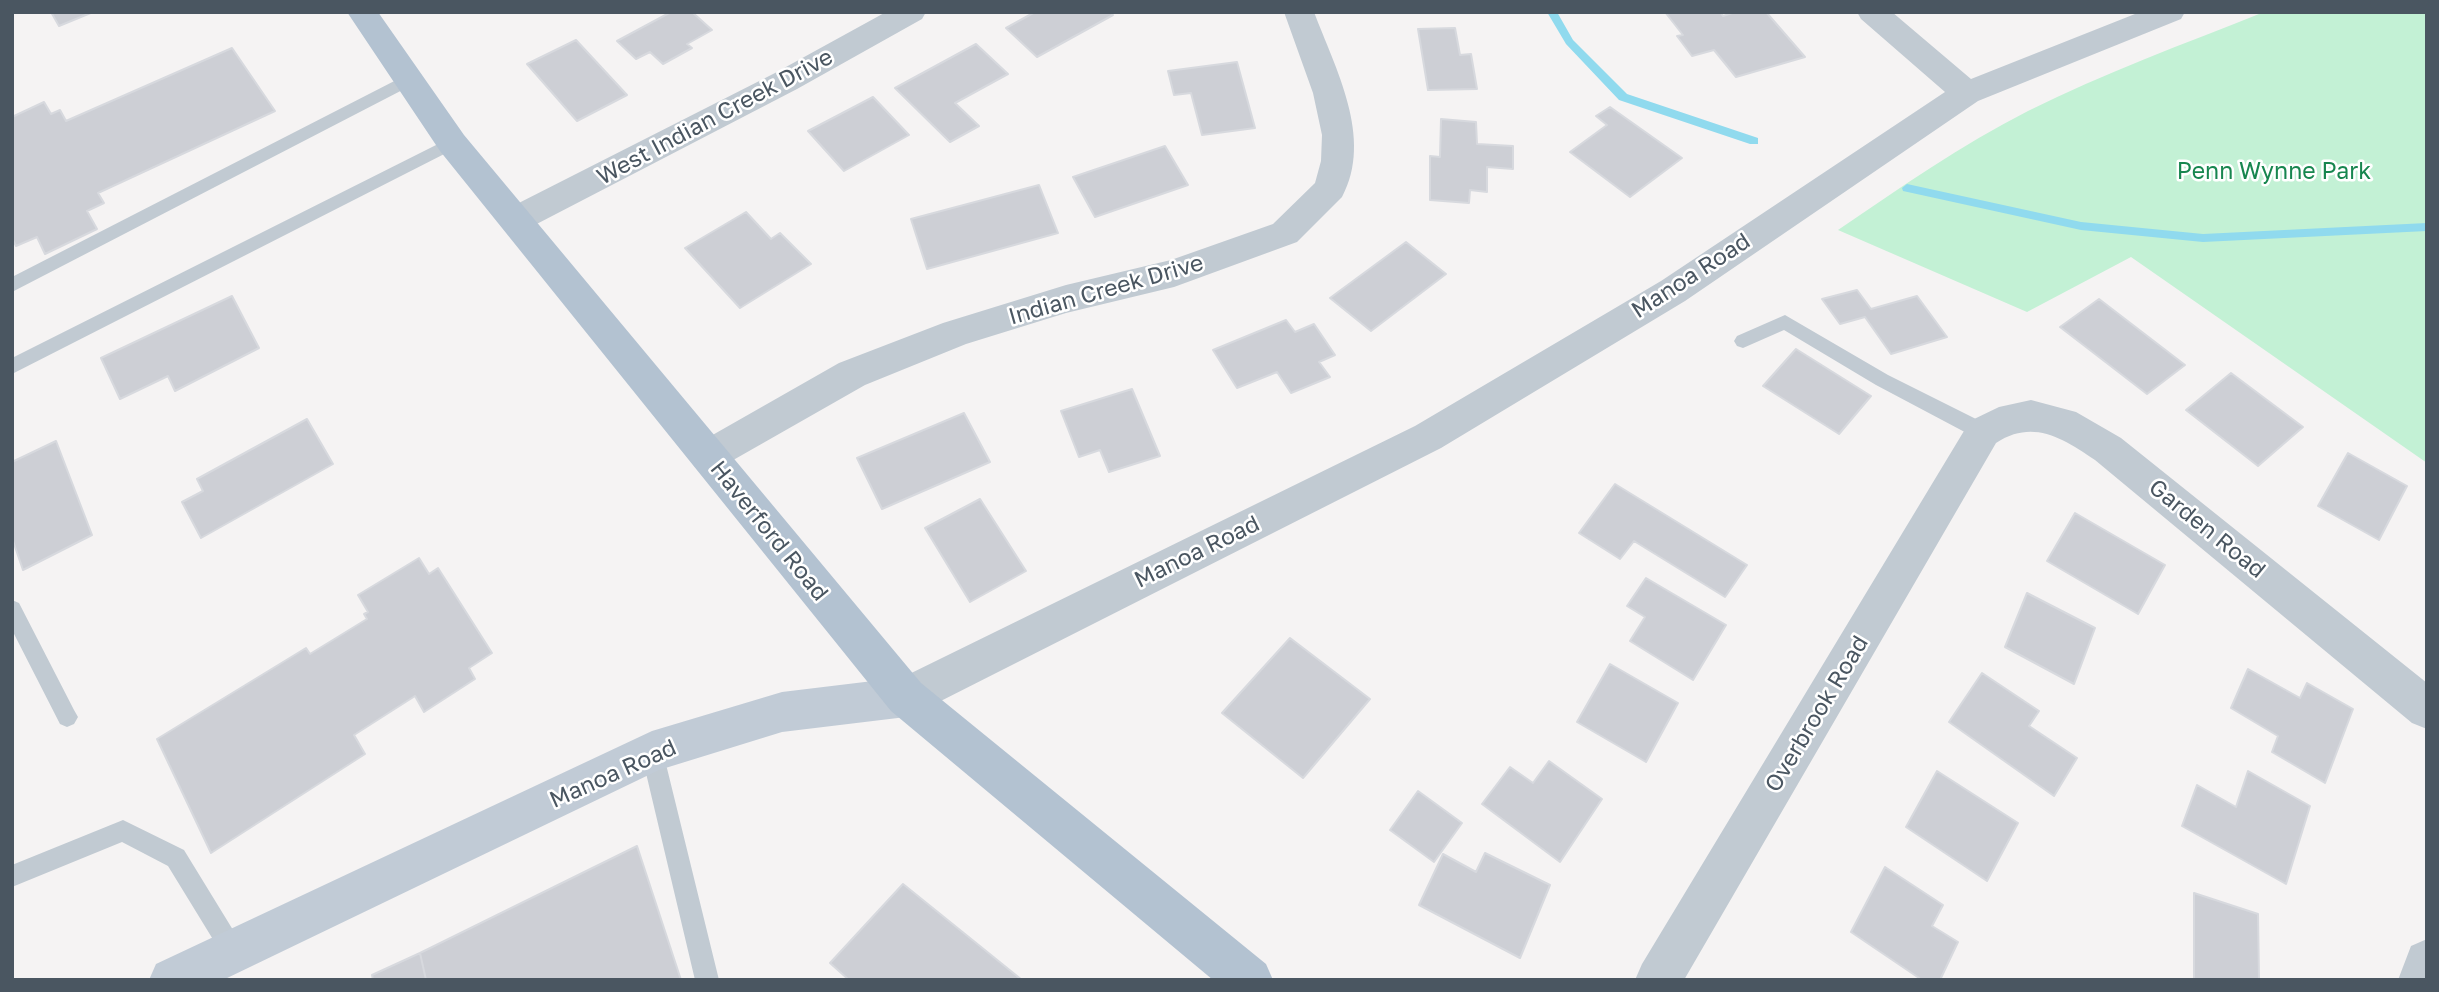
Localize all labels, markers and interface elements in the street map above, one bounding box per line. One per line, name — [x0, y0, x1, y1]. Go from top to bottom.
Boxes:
street label: West Indian Creek Drive — [592, 43, 838, 191]
park label: Penn Wynne Park — [2177, 158, 2371, 186]
street label: Manoa Road — [1627, 227, 1755, 325]
street label: Indian Creek Drive — [1005, 249, 1207, 331]
street label: Haverford Road — [704, 455, 834, 607]
street label: Garden Road — [2143, 474, 2271, 584]
street label: Manoa Road — [1130, 510, 1264, 594]
street label: Overbrook Road — [1760, 631, 1874, 797]
street label: Manoa Road — [545, 734, 681, 814]

